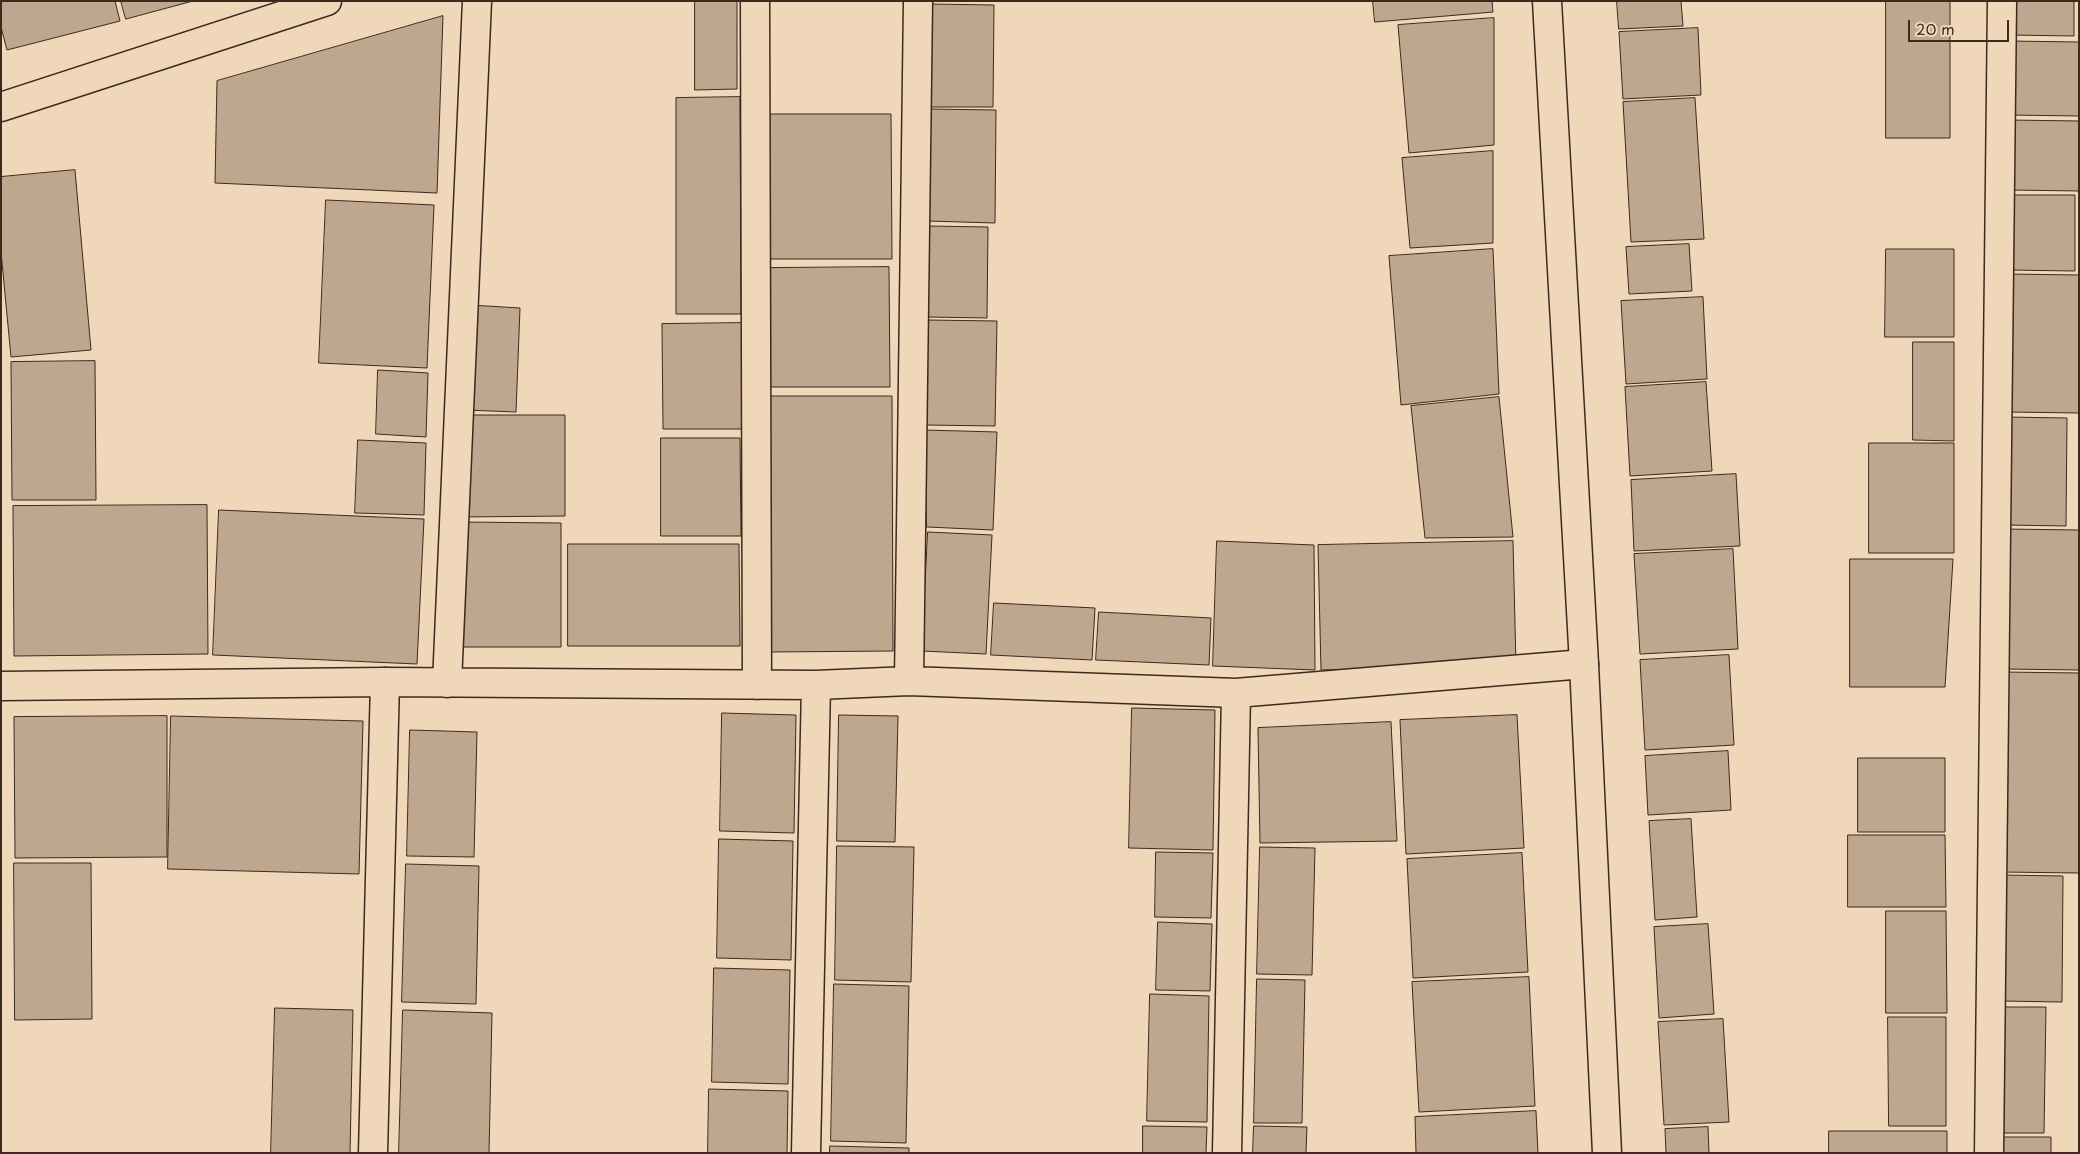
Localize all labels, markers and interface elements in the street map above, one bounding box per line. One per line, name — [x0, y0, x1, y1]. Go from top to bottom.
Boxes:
scale bar — [1910, 10, 2011, 42]
text: 20 m — [1916, 17, 1955, 40]

